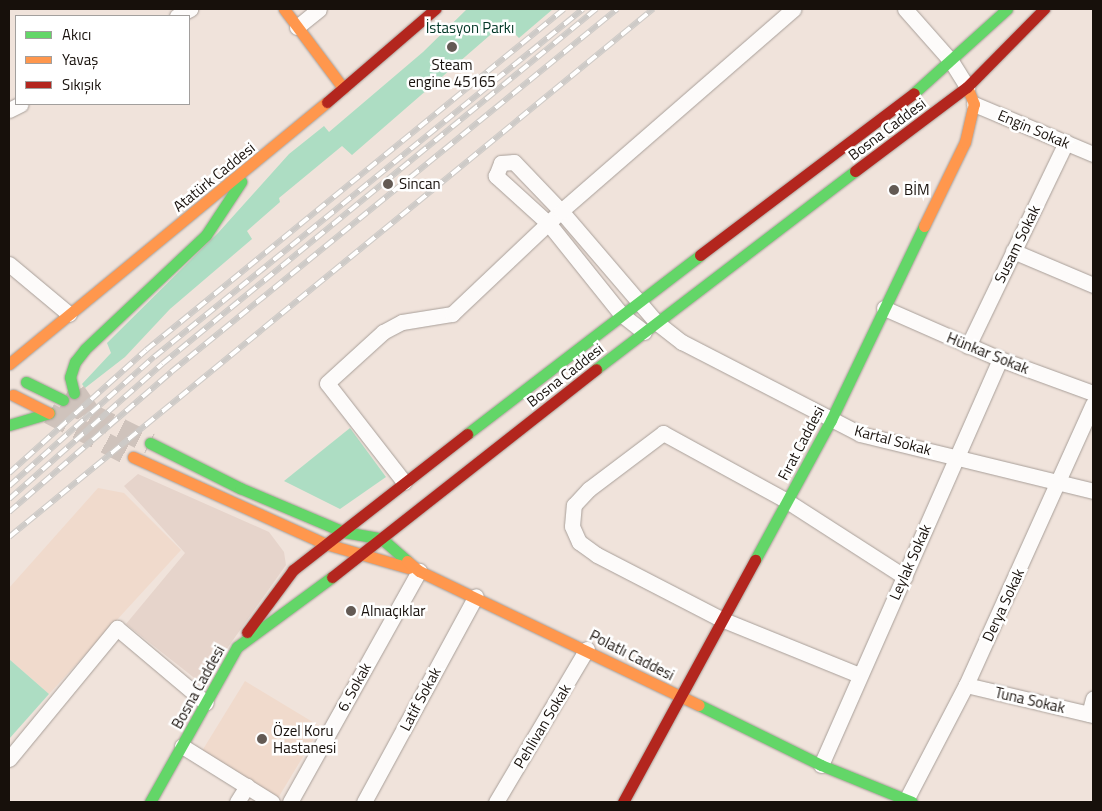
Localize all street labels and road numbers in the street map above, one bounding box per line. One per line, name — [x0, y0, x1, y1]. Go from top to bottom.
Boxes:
street label: Bosna Caddesi — [845, 94, 929, 164]
street label: Engin Sokak — [995, 106, 1073, 152]
street label: Atatürk Caddesi — [170, 139, 258, 215]
street label: Susam Sokak — [990, 202, 1044, 286]
street label: Hünkar Sokak — [944, 328, 1032, 378]
street label: Bosna Caddesi — [523, 339, 607, 411]
street label: Fırat Caddesi — [774, 403, 828, 483]
street label: Kartal Sokak — [853, 421, 933, 459]
street label: Leylak Sokak — [885, 521, 935, 603]
street label: Derya Sokak — [978, 566, 1028, 644]
street label: Polatlı Caddesi — [587, 626, 677, 684]
street label: Bosna Caddesi — [168, 642, 228, 732]
street label: 6. Sokak — [333, 660, 375, 714]
street label: Latif Sokak — [396, 664, 444, 734]
street label: Pehlivan Sokak — [510, 681, 574, 771]
street label: Tuna Sokak — [993, 683, 1067, 717]

